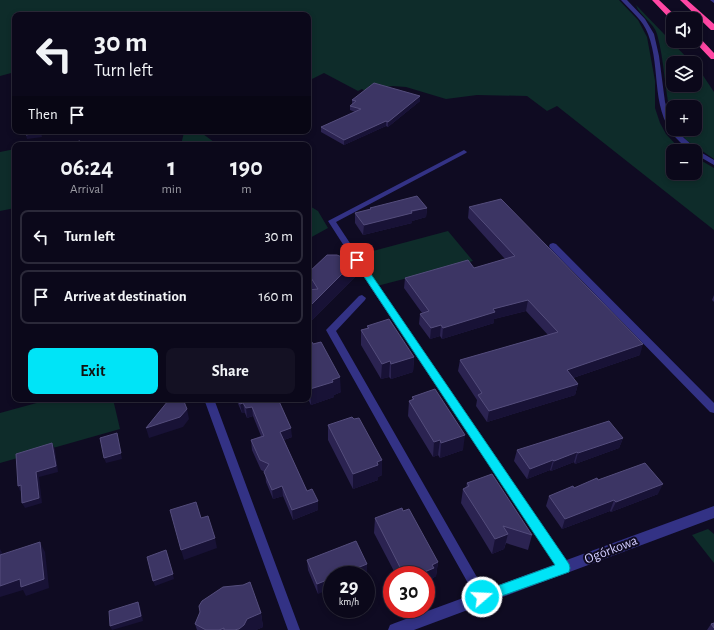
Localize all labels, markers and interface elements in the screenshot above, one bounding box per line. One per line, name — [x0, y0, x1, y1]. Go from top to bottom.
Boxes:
map controls — [666, 12, 702, 180]
button: sound — [666, 12, 702, 48]
icon: left — [28, 28, 80, 80]
text: 30 m — [94, 29, 147, 57]
button: layers — [666, 56, 702, 92]
text: Turn left — [94, 62, 153, 80]
button: + — [666, 100, 702, 136]
icon: arrive — [66, 104, 88, 126]
text: Then — [28, 107, 58, 122]
button: − — [666, 144, 702, 180]
text: 06:24 — [60, 156, 113, 180]
text: 1 — [167, 156, 176, 180]
text: 190 — [230, 156, 263, 180]
text: Arrival — [70, 183, 103, 196]
text: min — [161, 183, 182, 196]
text: m — [241, 183, 252, 196]
icon: left — [30, 226, 52, 248]
text: Turn left — [64, 229, 115, 244]
text: 30 m — [264, 229, 293, 244]
pin — [340, 243, 374, 277]
icon: arrive — [346, 249, 368, 271]
icon: arrive — [30, 286, 52, 308]
text: Arrive at destination — [64, 289, 187, 304]
text: 160 m — [258, 289, 293, 304]
button: Exit — [28, 348, 158, 394]
button: Share — [166, 348, 295, 394]
street label: Ogórkowa — [583, 533, 640, 566]
speed limit sign: 30 — [383, 566, 435, 618]
position arrow — [461, 576, 503, 618]
text: 29 — [339, 577, 359, 597]
text: km/h — [339, 597, 359, 607]

